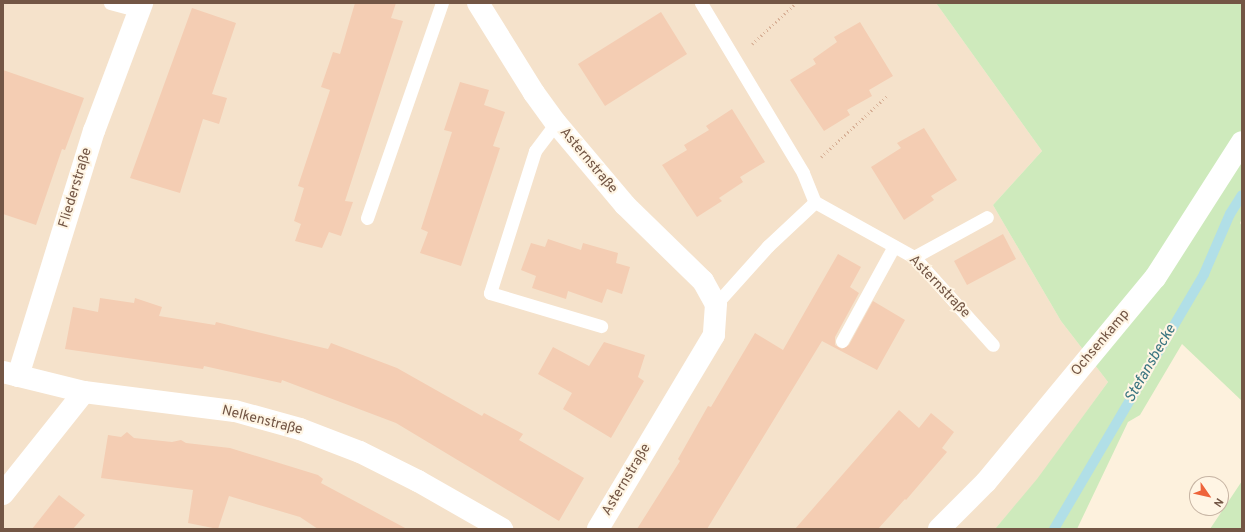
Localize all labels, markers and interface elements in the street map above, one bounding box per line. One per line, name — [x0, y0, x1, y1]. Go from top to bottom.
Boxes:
street label: Asternstraße — [556, 125, 620, 197]
street label: Fliederstraße — [56, 146, 96, 230]
street label: Asternstraße — [905, 252, 973, 322]
street label: Ochsenkamp — [1068, 306, 1134, 380]
water label: Stefansbecke — [1122, 322, 1180, 406]
street label: Nelkenstraße — [220, 403, 304, 439]
street label: Asternstraße — [599, 441, 655, 519]
north arrow — [1189, 476, 1229, 516]
text: N — [1210, 495, 1226, 509]

